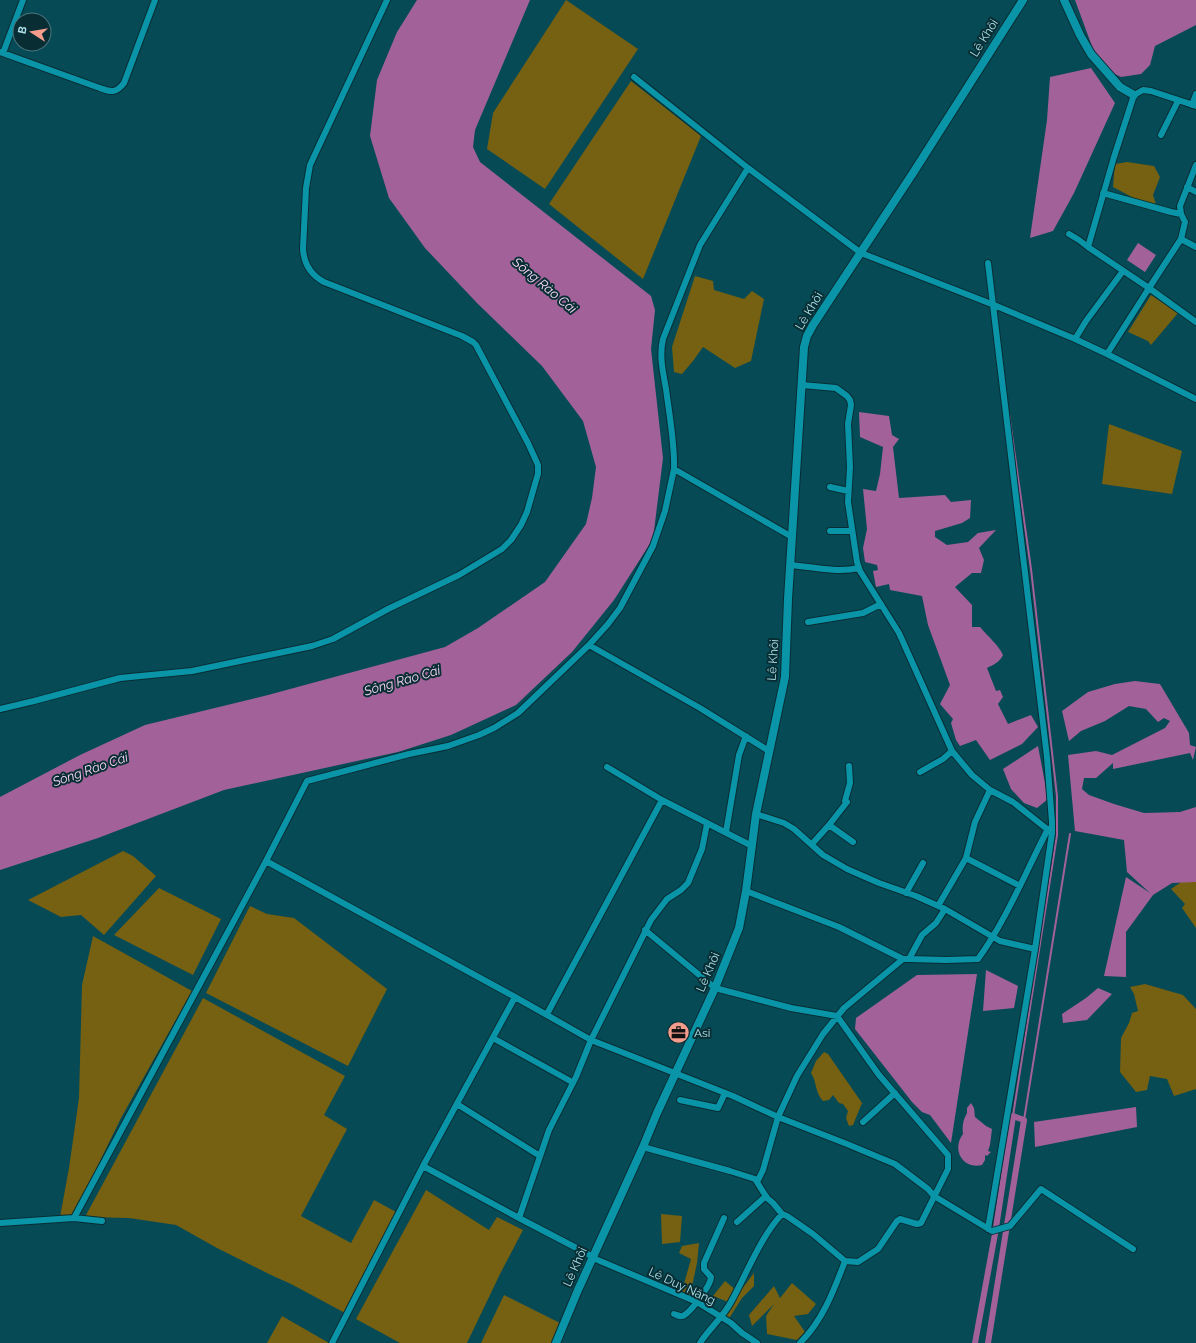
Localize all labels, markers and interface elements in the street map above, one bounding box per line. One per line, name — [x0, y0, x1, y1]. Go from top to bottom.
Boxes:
north arrow — [12, 12, 52, 52]
street label: Lê Khôi — [967, 17, 1001, 59]
text: B — [16, 25, 30, 35]
water label: Sông Rào Cái — [509, 254, 581, 317]
street label: Lê Khôi — [792, 290, 826, 332]
street label: Lê Khôi — [765, 639, 781, 681]
water label: Sông Rào Cái — [361, 662, 443, 699]
water label: Sông Rào Cái — [50, 749, 131, 790]
street label: Lê Khôi — [693, 950, 723, 994]
office icon: Asi — [665, 1020, 691, 1046]
place label: Asi — [694, 1026, 710, 1040]
street label: Lê Khôi — [560, 1245, 590, 1289]
street label: Lê Duy Năng — [646, 1264, 718, 1308]

